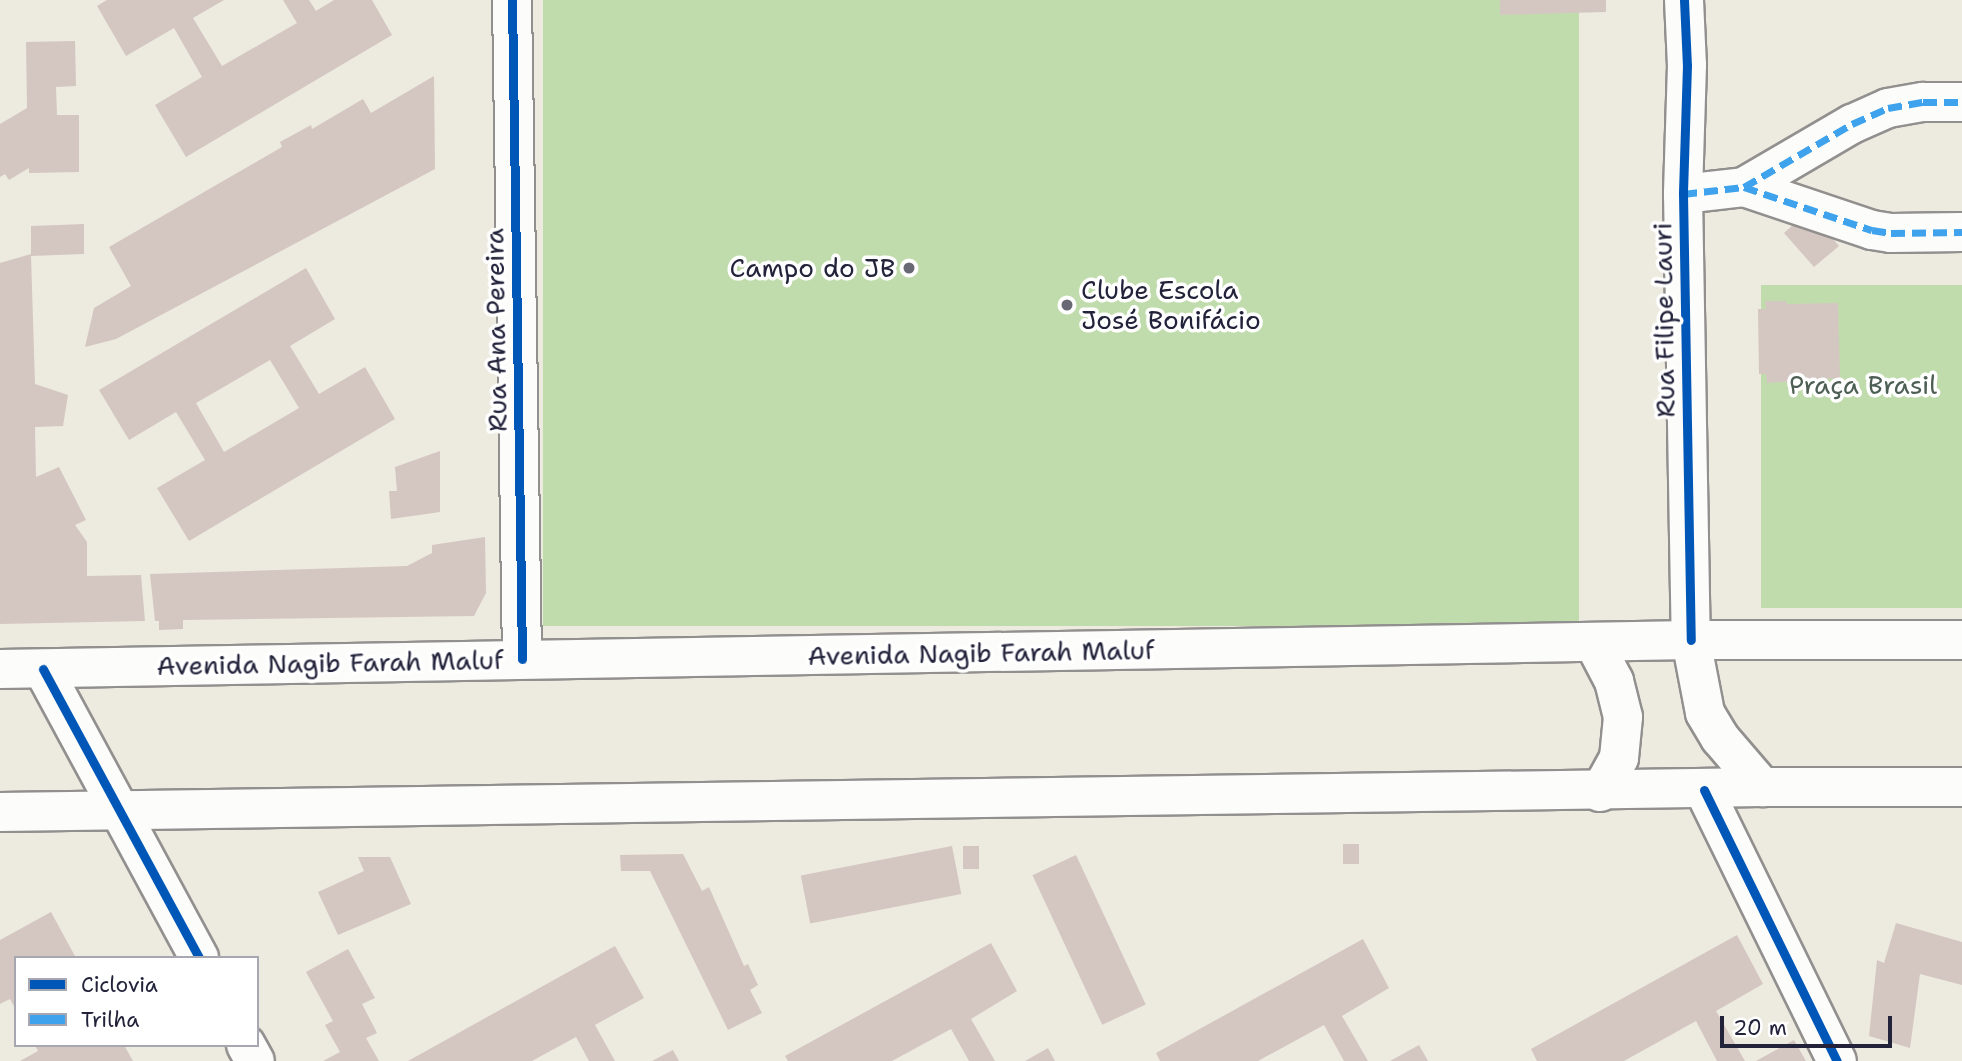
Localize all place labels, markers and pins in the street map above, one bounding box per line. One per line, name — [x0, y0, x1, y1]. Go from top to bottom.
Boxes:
place label: Campo do JB — [730, 252, 895, 284]
marker: Campo do JB — [901, 260, 917, 276]
place label: Clube Escola José Bonifácio — [1081, 274, 1261, 336]
marker: Clube Escola José Bonifácio — [1059, 297, 1075, 313]

